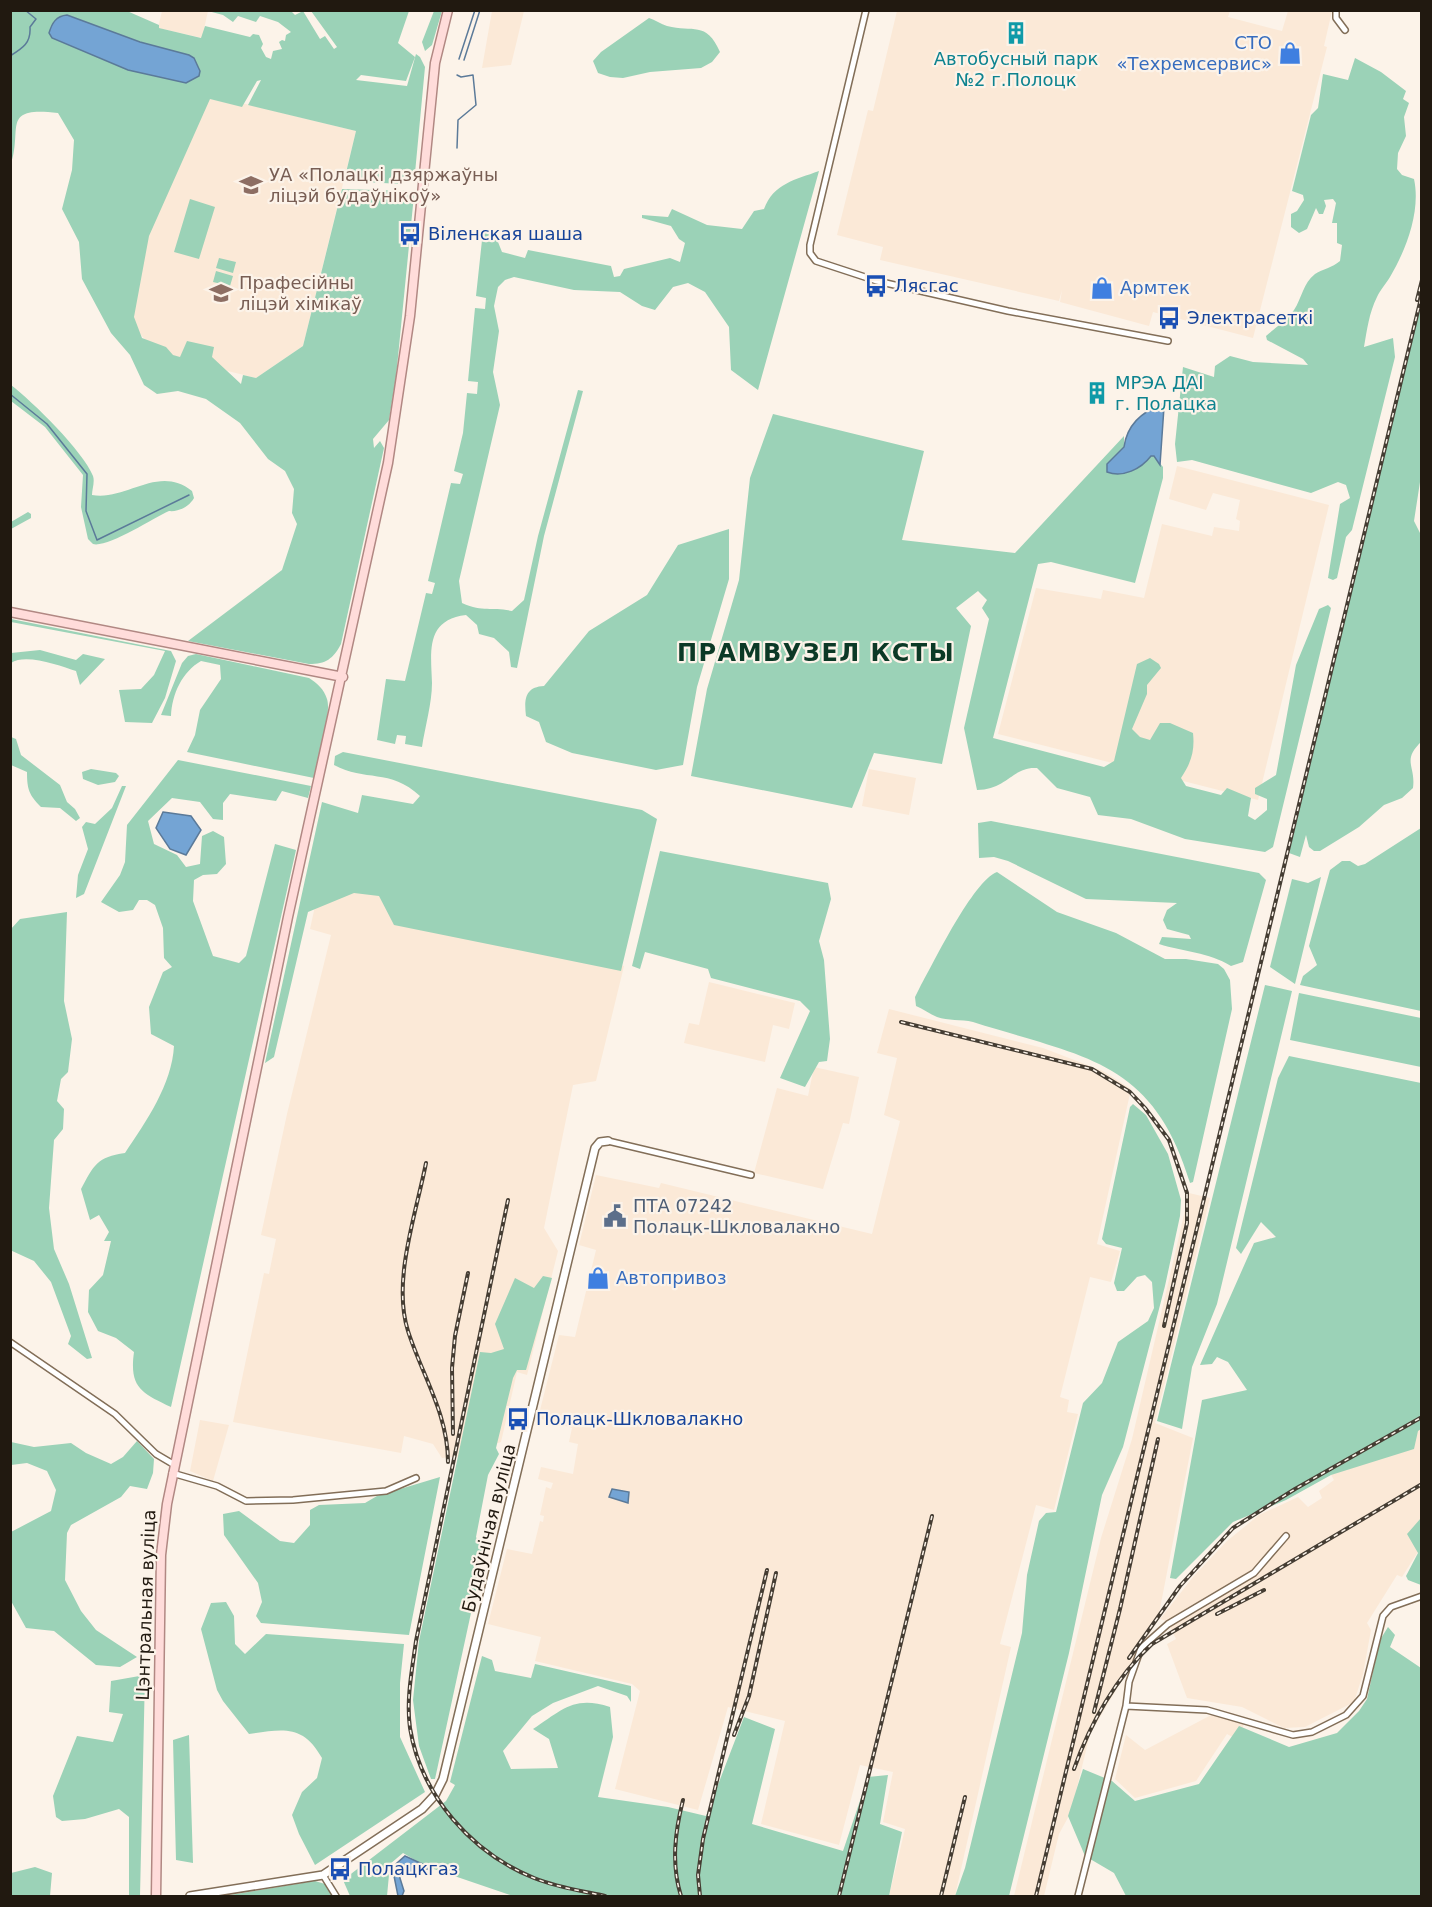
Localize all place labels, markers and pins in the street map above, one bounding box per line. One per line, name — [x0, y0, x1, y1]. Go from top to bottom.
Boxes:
building icon: Автобусный парк №2 г.Полоцк — [1003, 20, 1029, 46]
place label: СТО «Техремсервис» — [1117, 32, 1272, 74]
shop icon: СТО «Техремсервис» — [1277, 40, 1303, 66]
place label: Автобусный парк №2 г.Полоцк — [934, 48, 1098, 90]
place label: УА «Полацкі дзяржаўны ліцэй будаўнікоў» — [269, 164, 498, 206]
school or university icon: УА «Полацкі дзяржаўны ліцэй будаўнікоў» — [238, 172, 264, 198]
bus stop icon: Віленская шаша — [397, 221, 423, 247]
place label: Віленская шаша — [428, 223, 583, 244]
place label: Прафесійны ліцэй хімікаў — [239, 272, 362, 314]
bus stop icon: Лясгас — [863, 273, 889, 299]
place label: Лясгас — [894, 275, 959, 296]
shop icon: Армтек — [1089, 275, 1115, 301]
place label: Армтек — [1120, 277, 1190, 298]
school or university icon: Прафесійны ліцэй хімікаў — [208, 280, 234, 306]
bus stop icon: Электрасеткі — [1156, 305, 1182, 331]
place label: Электрасеткі — [1187, 307, 1313, 328]
place label: МРЭА ДАІ г. Полацка — [1115, 372, 1217, 414]
building icon: МРЭА ДАІ г. Полацка — [1084, 380, 1110, 406]
place label: ПТА 07242 Полацк-Шкловалакно — [633, 1195, 840, 1237]
public building icon: ПТА 07242 Полацк-Шкловалакно — [602, 1203, 628, 1229]
shop icon: Автопривоз — [585, 1265, 611, 1291]
place label: Автопривоз — [616, 1267, 727, 1288]
bus stop icon: Полацк-Шкловалакно — [505, 1406, 531, 1432]
place label: Полацк-Шкловалакно — [536, 1408, 743, 1429]
bus stop icon: Полацкгаз — [327, 1856, 353, 1882]
place label: Полацкгаз — [358, 1858, 458, 1879]

